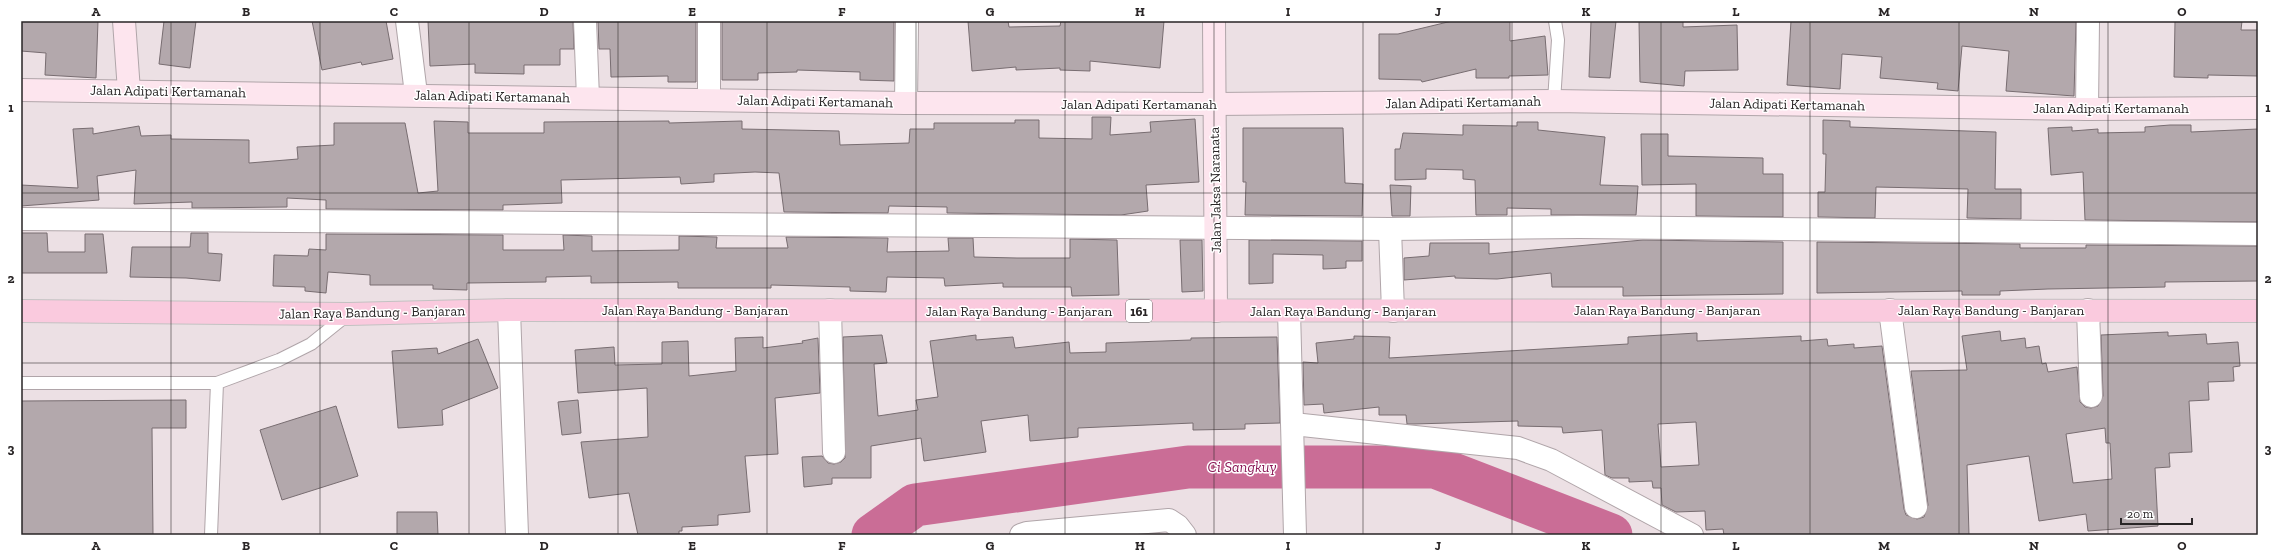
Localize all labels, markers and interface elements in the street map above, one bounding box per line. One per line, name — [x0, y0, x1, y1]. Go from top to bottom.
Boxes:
text: A — [92, 4, 101, 19]
text: B — [242, 4, 250, 19]
text: C — [390, 4, 398, 19]
text: D — [539, 4, 549, 19]
text: E — [688, 4, 696, 19]
text: F — [838, 4, 846, 19]
text: G — [986, 4, 995, 19]
text: H — [1135, 4, 1145, 19]
text: I — [1286, 4, 1291, 19]
text: J — [1435, 4, 1441, 19]
text: K — [1582, 4, 1591, 19]
text: L — [1732, 4, 1740, 19]
text: M — [1878, 4, 1890, 19]
text: N — [2029, 4, 2039, 19]
text: O — [2177, 4, 2187, 19]
street label: Jalan Adipati Kertamanah — [90, 82, 246, 101]
street label: Jalan Adipati Kertamanah — [414, 87, 570, 106]
street label: Jalan Adipati Kertamanah — [737, 92, 893, 111]
street label: Jalan Adipati Kertamanah — [1385, 93, 1541, 112]
street label: Jalan Adipati Kertamanah — [1709, 95, 1865, 114]
street label: Jalan Adipati Kertamanah — [1061, 96, 1217, 113]
text: 1 — [8, 100, 14, 115]
street label: Jalan Adipati Kertamanah — [2033, 100, 2189, 117]
text: 1 — [2265, 100, 2271, 115]
street label: Jalan Jaksa Naranata — [1206, 126, 1225, 253]
text: 2 — [8, 271, 15, 286]
text: 2 — [2265, 271, 2272, 286]
road number: 161 — [1126, 300, 1152, 322]
street label: Jalan Raya Bandung - Banjaran — [279, 302, 465, 323]
street label: Jalan Raya Bandung - Banjaran — [602, 302, 788, 319]
street label: Jalan Raya Bandung - Banjaran — [1574, 302, 1760, 319]
street label: Jalan Raya Bandung - Banjaran — [1898, 302, 2084, 319]
street label: Jalan Raya Bandung - Banjaran — [926, 303, 1112, 320]
street label: Jalan Raya Bandung - Banjaran — [1250, 303, 1436, 320]
text: 3 — [8, 441, 15, 456]
text: 3 — [2265, 441, 2272, 456]
water label: Ci Sangkuy — [1208, 458, 1276, 476]
scale bar — [2121, 500, 2192, 526]
text: 20 m — [2127, 507, 2154, 521]
text: A — [92, 538, 101, 553]
text: B — [242, 538, 250, 553]
text: C — [390, 538, 398, 553]
text: D — [539, 538, 549, 553]
text: E — [688, 538, 696, 553]
text: F — [838, 538, 846, 553]
text: G — [986, 538, 995, 553]
text: H — [1135, 538, 1145, 553]
text: I — [1286, 538, 1291, 553]
text: J — [1435, 538, 1441, 553]
text: K — [1582, 538, 1591, 553]
text: L — [1732, 538, 1740, 553]
text: M — [1878, 538, 1890, 553]
text: N — [2029, 538, 2039, 553]
text: O — [2177, 538, 2187, 553]

